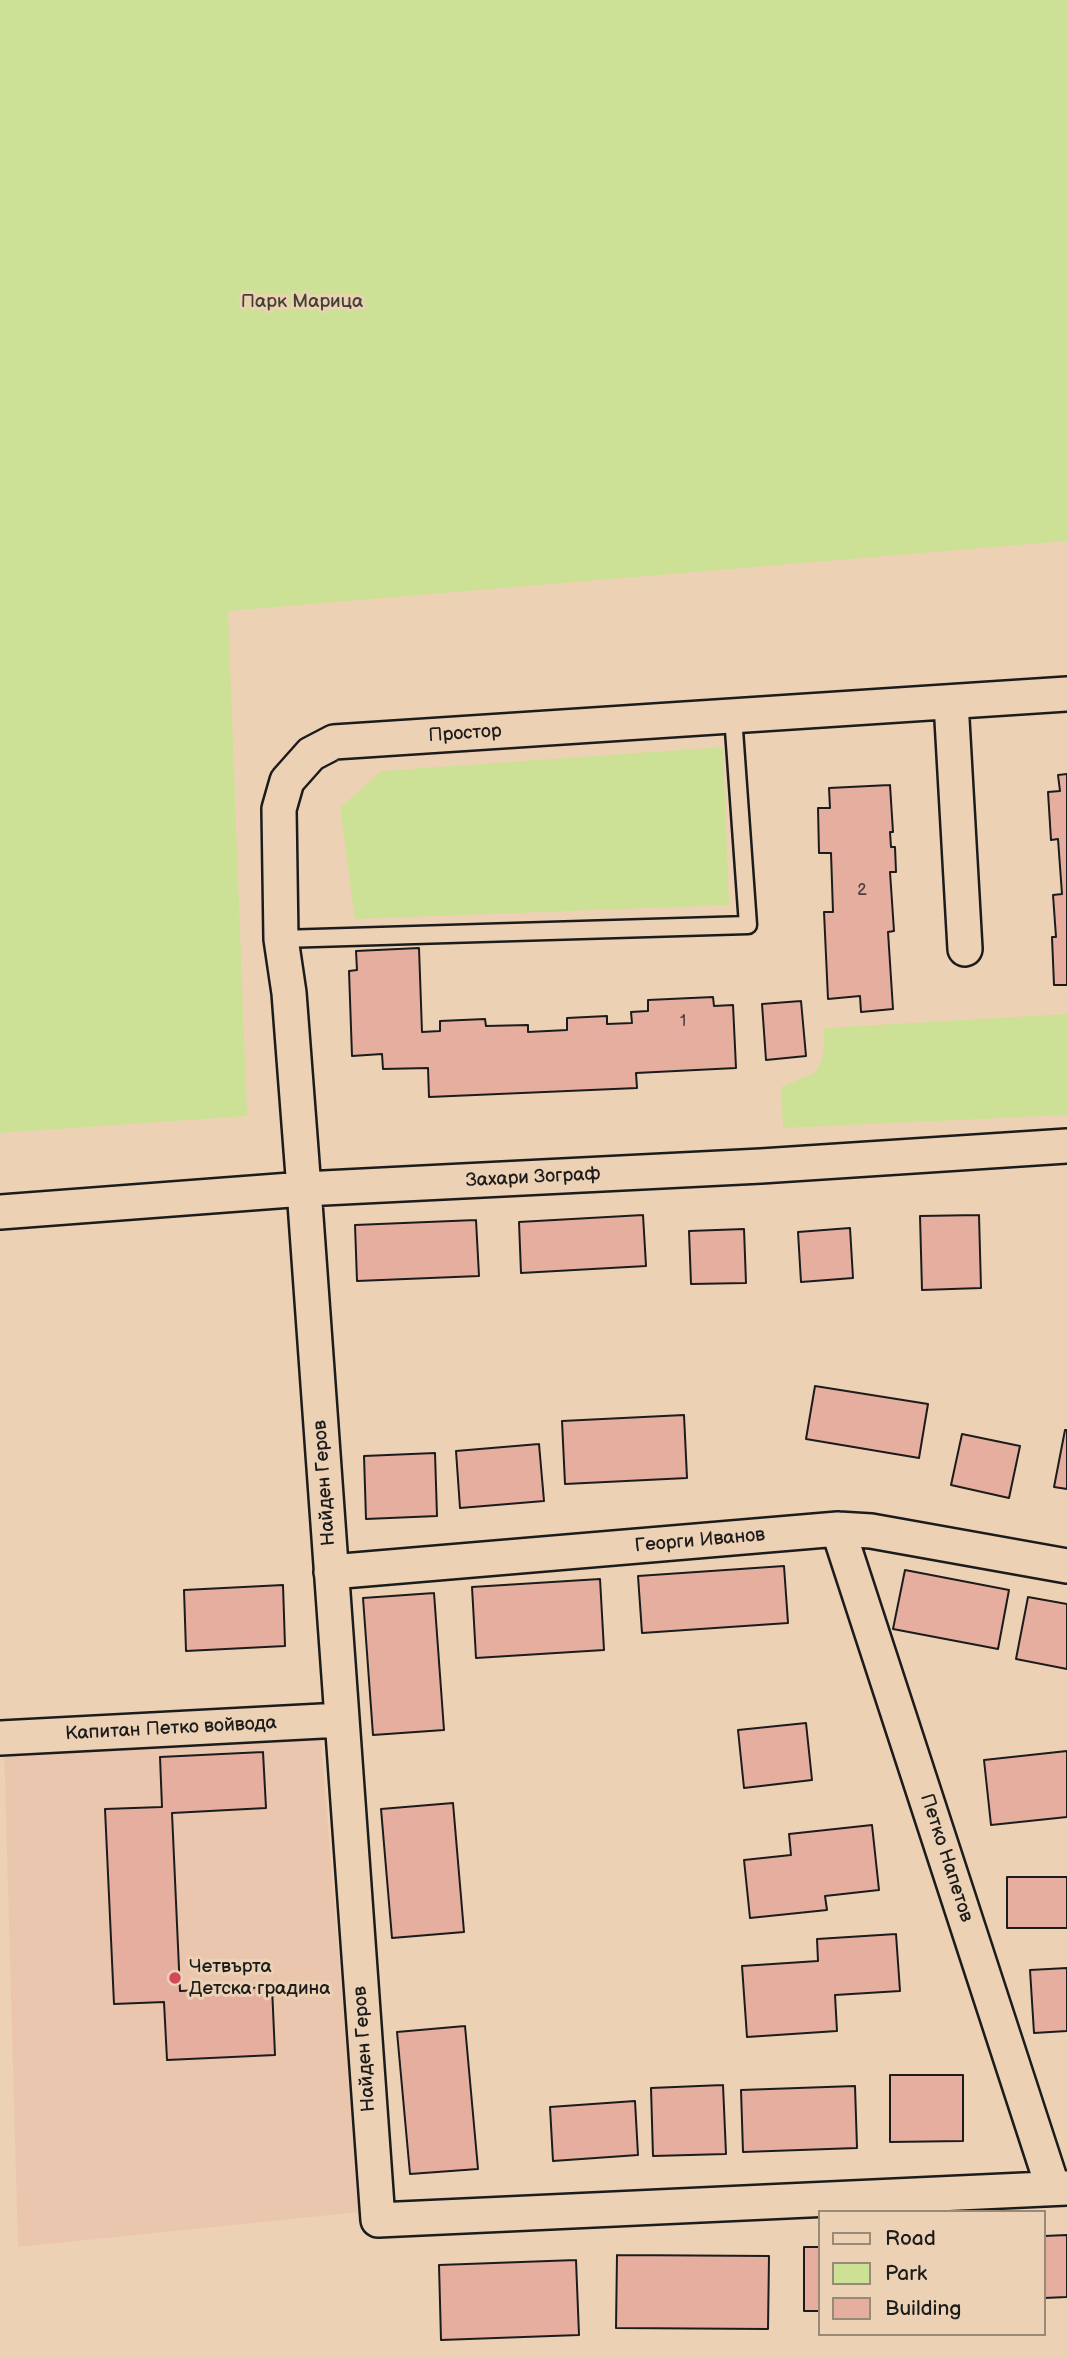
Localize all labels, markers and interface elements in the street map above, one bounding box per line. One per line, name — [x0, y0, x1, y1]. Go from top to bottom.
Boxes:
park label: Парк Марица — [241, 291, 363, 313]
street label: Простор — [428, 720, 502, 748]
house number: 2 — [857, 881, 867, 901]
house number: 1 — [680, 1012, 686, 1032]
street label: Захари Зограф — [465, 1163, 601, 1193]
street label: Найден Геров — [309, 1419, 341, 1547]
street label: Георги Иванов — [634, 1524, 766, 1558]
street label: Капитан Петко войвода — [65, 1712, 277, 1746]
street label: Петко Напетов — [914, 1791, 978, 1925]
place label: Четвърта Детска градина — [189, 1956, 330, 2000]
marker: Четвърта Детска градина — [167, 1970, 183, 1986]
street label: Найден Геров — [349, 1985, 381, 2113]
legend — [818, 2210, 1046, 2336]
text: Road — [885, 2226, 936, 2251]
text: Park — [885, 2261, 927, 2286]
text: Building — [885, 2296, 961, 2321]

